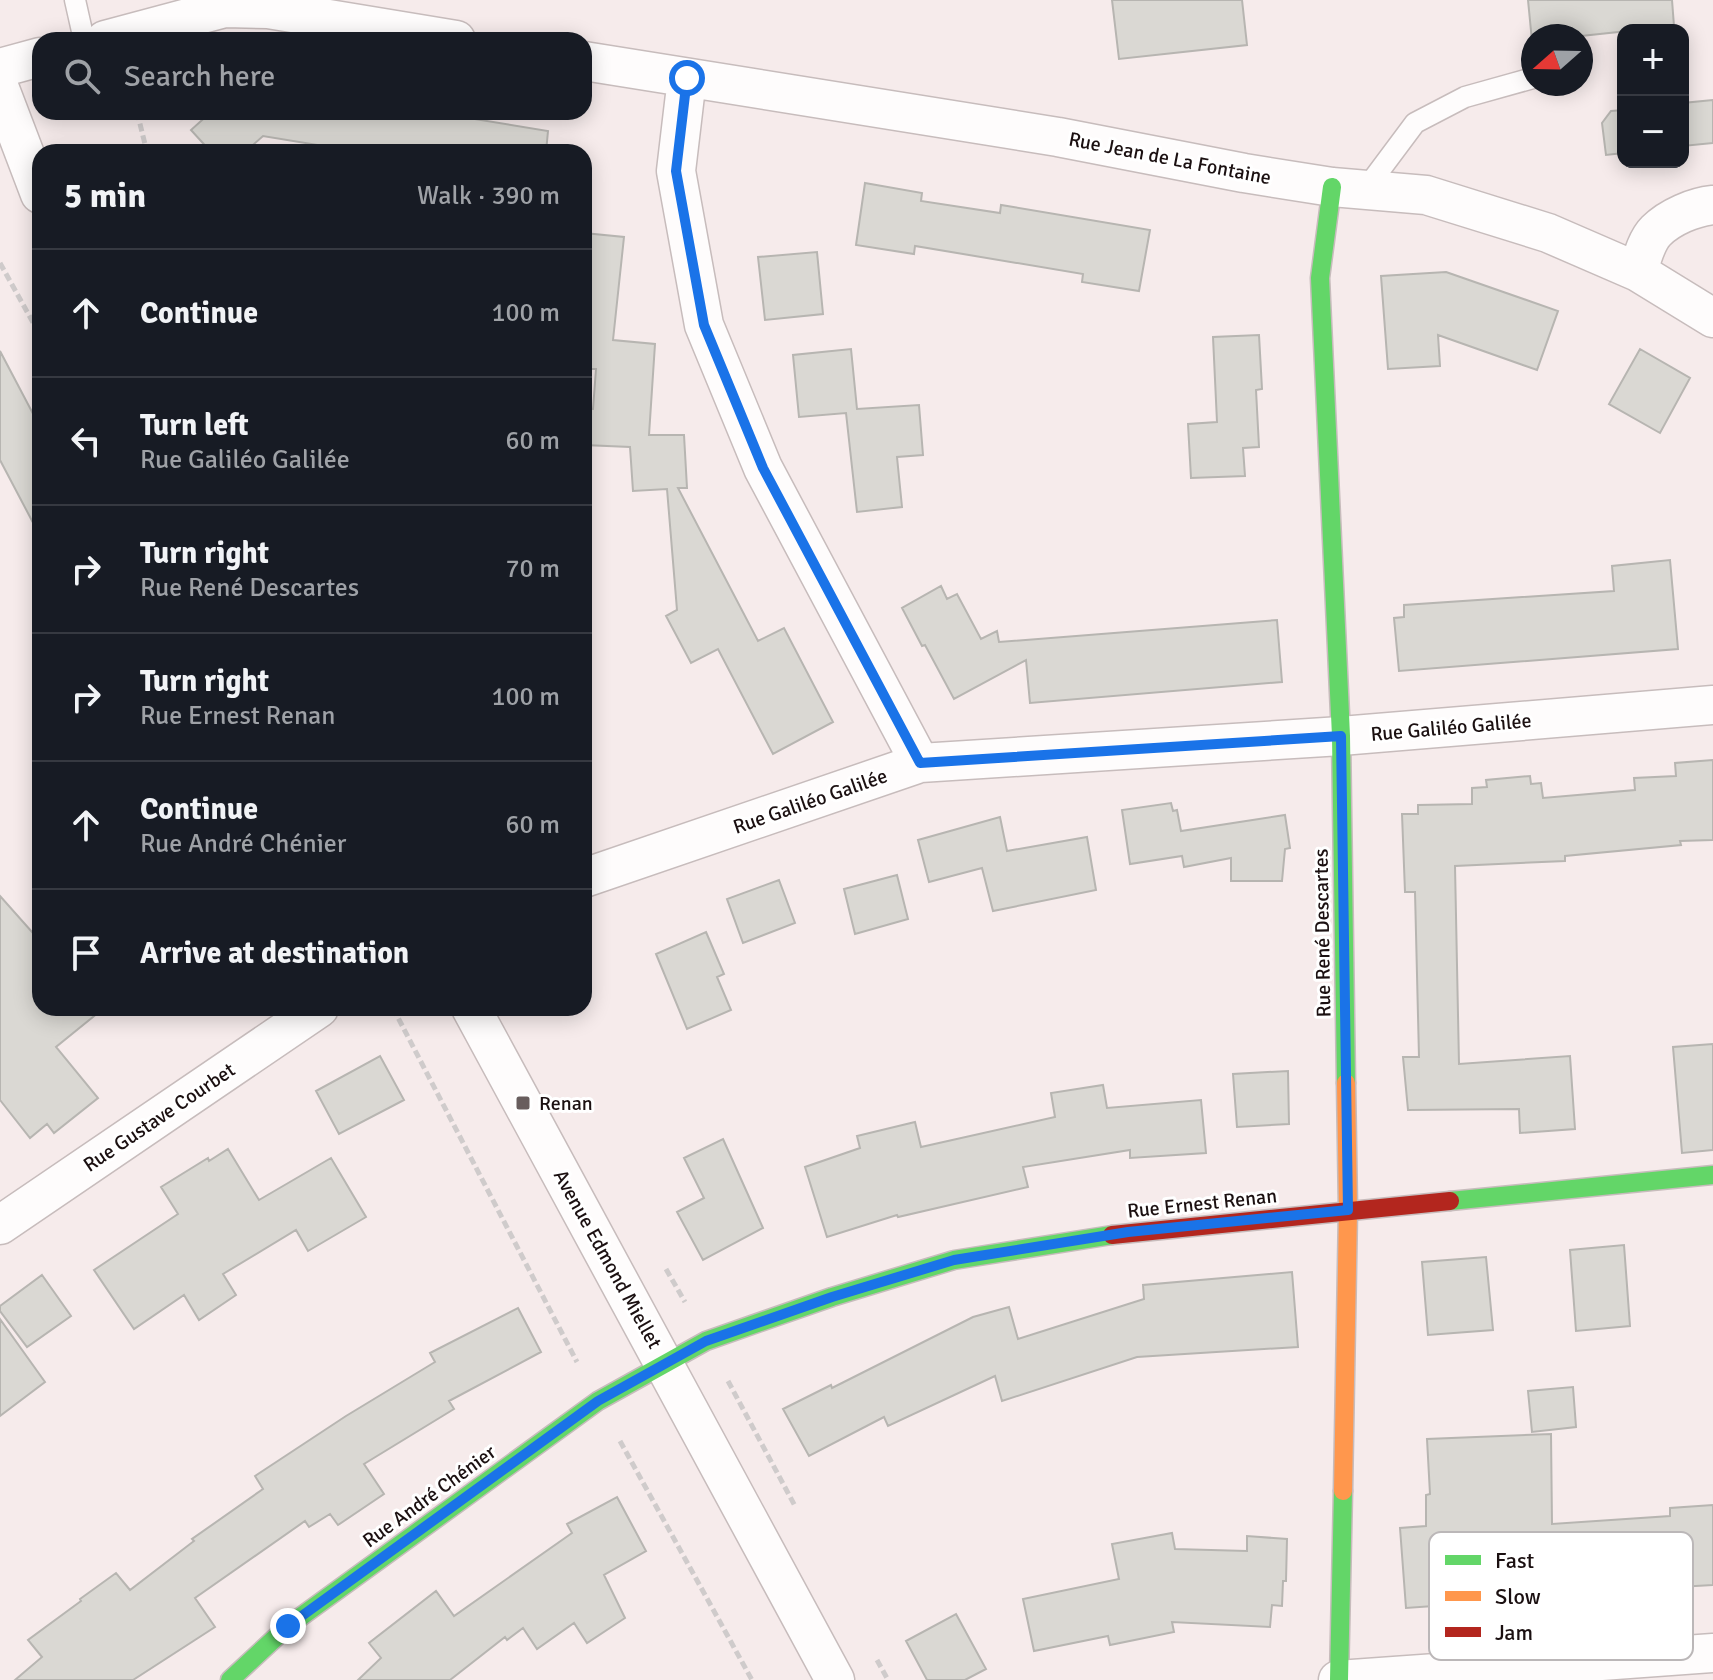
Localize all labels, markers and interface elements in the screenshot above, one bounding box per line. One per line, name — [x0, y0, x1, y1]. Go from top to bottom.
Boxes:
north arrow — [1521, 24, 1593, 96]
map controls — [1617, 24, 1689, 168]
button: + — [1617, 24, 1689, 96]
search box — [32, 32, 592, 120]
icon: search — [60, 54, 104, 98]
text: Search here — [124, 58, 275, 95]
route start — [669, 60, 705, 96]
button: − — [1617, 96, 1689, 168]
street label: Rue Jean de La Fontaine — [1067, 127, 1273, 190]
text: 5 min — [64, 175, 146, 217]
text: Walk · 390 m — [417, 180, 560, 212]
icon: ahead — [64, 291, 108, 335]
text: Continue — [140, 295, 258, 332]
text: 100 m — [491, 297, 560, 329]
text: Turn left — [140, 407, 249, 444]
icon: left — [64, 419, 108, 463]
text: 60 m — [505, 425, 560, 457]
text: Rue Galiléo Galilée — [140, 444, 350, 476]
text: Turn right — [140, 535, 269, 572]
icon: right — [64, 547, 108, 591]
text: 70 m — [505, 553, 560, 585]
text: Rue René Descartes — [140, 572, 359, 604]
text: Turn right — [140, 663, 269, 700]
icon: right — [64, 675, 108, 719]
text: 100 m — [491, 681, 560, 713]
text: Rue Ernest Renan — [140, 700, 335, 732]
street label: Rue Galiléo Galilée — [1370, 708, 1533, 747]
street label: Rue Galiléo Galilée — [730, 763, 891, 840]
text: Continue — [140, 791, 258, 828]
icon: ahead — [64, 803, 108, 847]
text: 60 m — [505, 809, 560, 841]
text: Rue André Chénier — [140, 828, 346, 860]
street label: Rue René Descartes — [1309, 848, 1336, 1017]
icon: arrive — [64, 931, 108, 975]
text: Arrive at destination — [140, 935, 409, 972]
street label: Rue Gustave Courbet — [79, 1057, 240, 1177]
place label: Renan — [539, 1091, 593, 1116]
marker: Renan — [514, 1094, 532, 1112]
street label: Avenue Edmond Miellet — [548, 1165, 667, 1353]
street label: Rue Ernest Renan — [1126, 1183, 1278, 1224]
street label: Rue André Chénier — [358, 1439, 501, 1553]
legend — [1429, 1532, 1693, 1660]
text: Fast — [1495, 1547, 1535, 1574]
text: Slow — [1495, 1583, 1541, 1610]
route end — [270, 1608, 306, 1644]
text: Jam — [1495, 1619, 1533, 1646]

